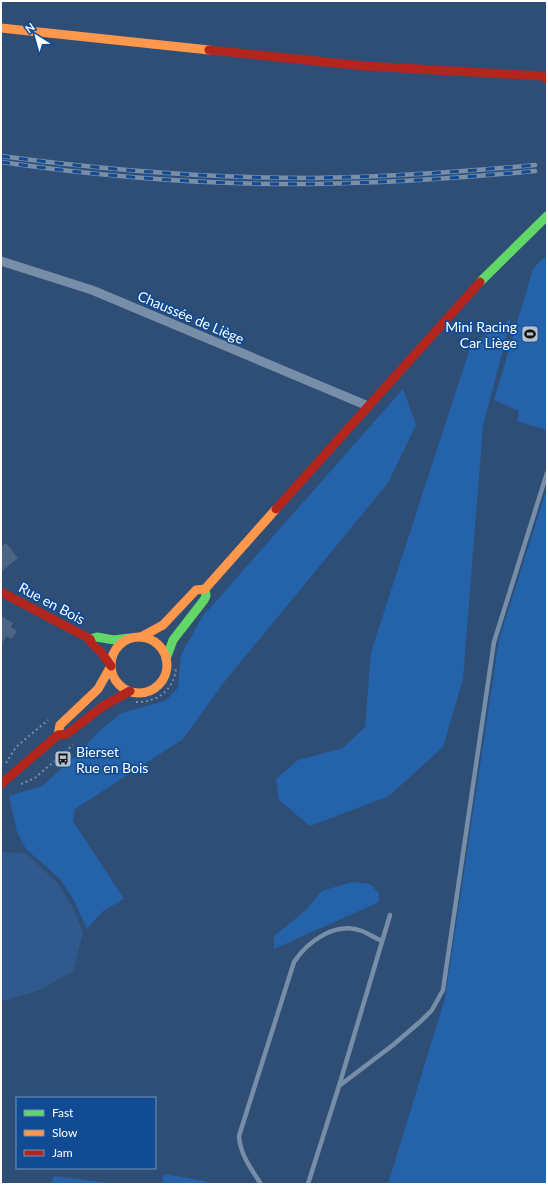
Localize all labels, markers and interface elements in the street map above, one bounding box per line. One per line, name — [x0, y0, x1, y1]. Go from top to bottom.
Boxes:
north arrow — [16, 16, 56, 56]
text: N — [22, 20, 37, 35]
street label: Chaussée de Liège — [135, 287, 247, 347]
place label: Mini Racing Car Liège — [445, 318, 517, 351]
sports icon: Mini Racing Car Liège — [520, 324, 540, 344]
street label: Rue en Bois — [16, 579, 88, 627]
place label: Bierset Rue en Bois — [76, 743, 148, 776]
bus stop icon: Bierset Rue en Bois — [53, 749, 73, 769]
legend — [16, 1097, 156, 1169]
text: Fast — [52, 1105, 74, 1120]
text: Slow — [52, 1125, 78, 1140]
text: Jam — [52, 1145, 73, 1160]

